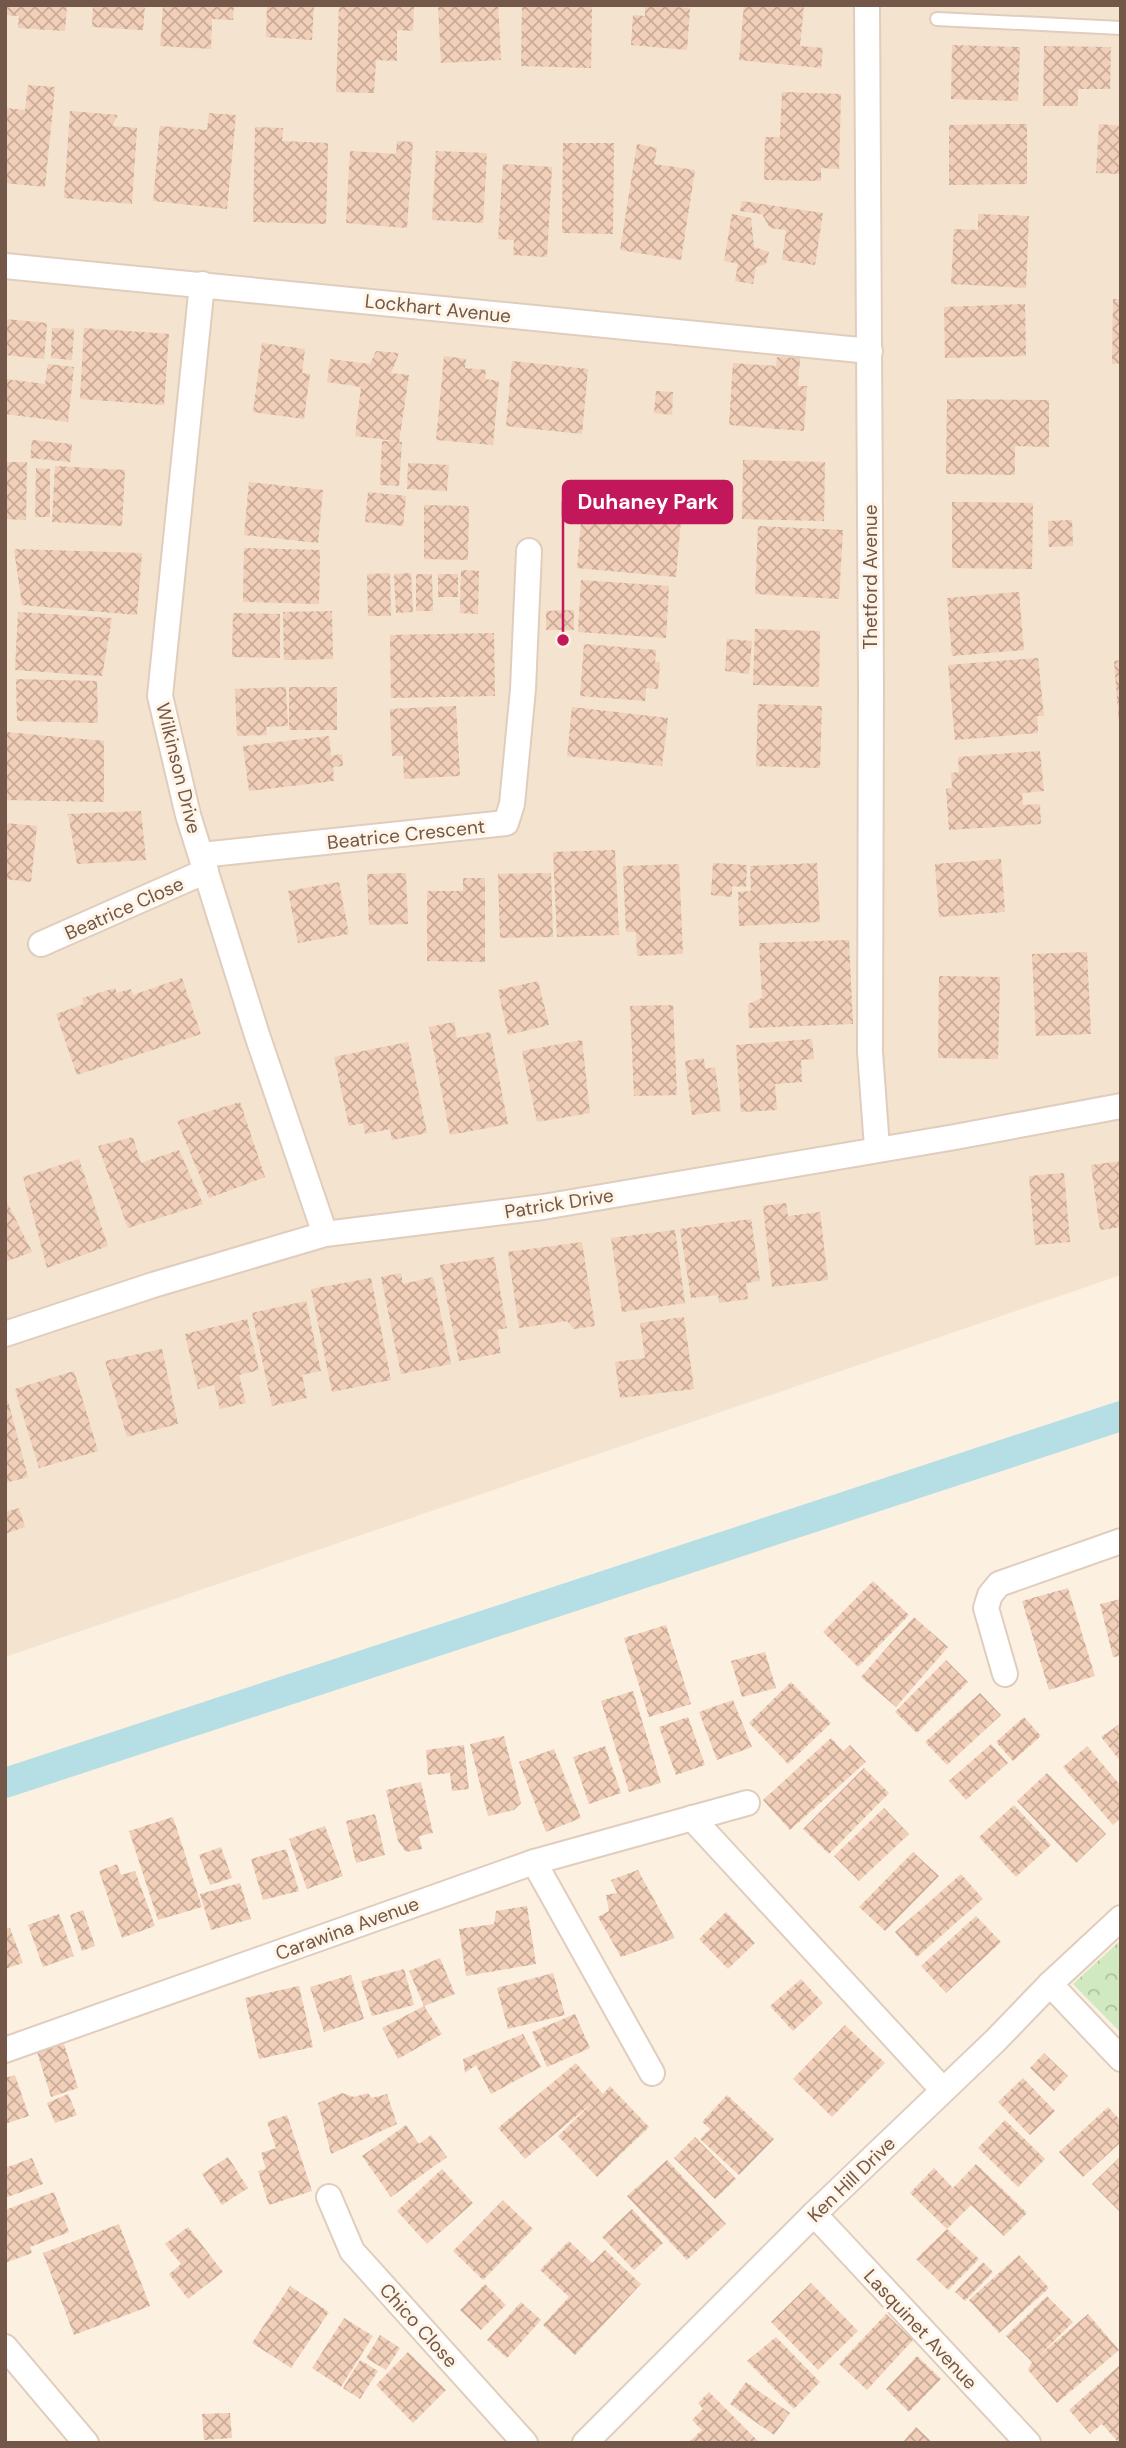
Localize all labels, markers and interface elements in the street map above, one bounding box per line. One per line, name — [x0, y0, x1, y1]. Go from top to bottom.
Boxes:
street label: Lockhart Avenue — [364, 288, 512, 329]
callout: Duhaney Park — [563, 481, 732, 523]
text: Duhaney Park — [577, 488, 719, 516]
street label: Thetford Avenue — [858, 504, 883, 650]
street label: Wilkinson Drive — [150, 700, 207, 836]
street label: Beatrice Crescent — [326, 814, 486, 855]
street label: Beatrice Close — [61, 871, 188, 946]
street label: Patrick Drive — [503, 1183, 615, 1224]
street label: Carawina Avenue — [272, 1891, 422, 1966]
street label: Ken Hill Drive — [802, 2131, 901, 2228]
street label: Lasquinet Avenue — [858, 2264, 983, 2395]
street label: Chico Close — [374, 2278, 463, 2373]

